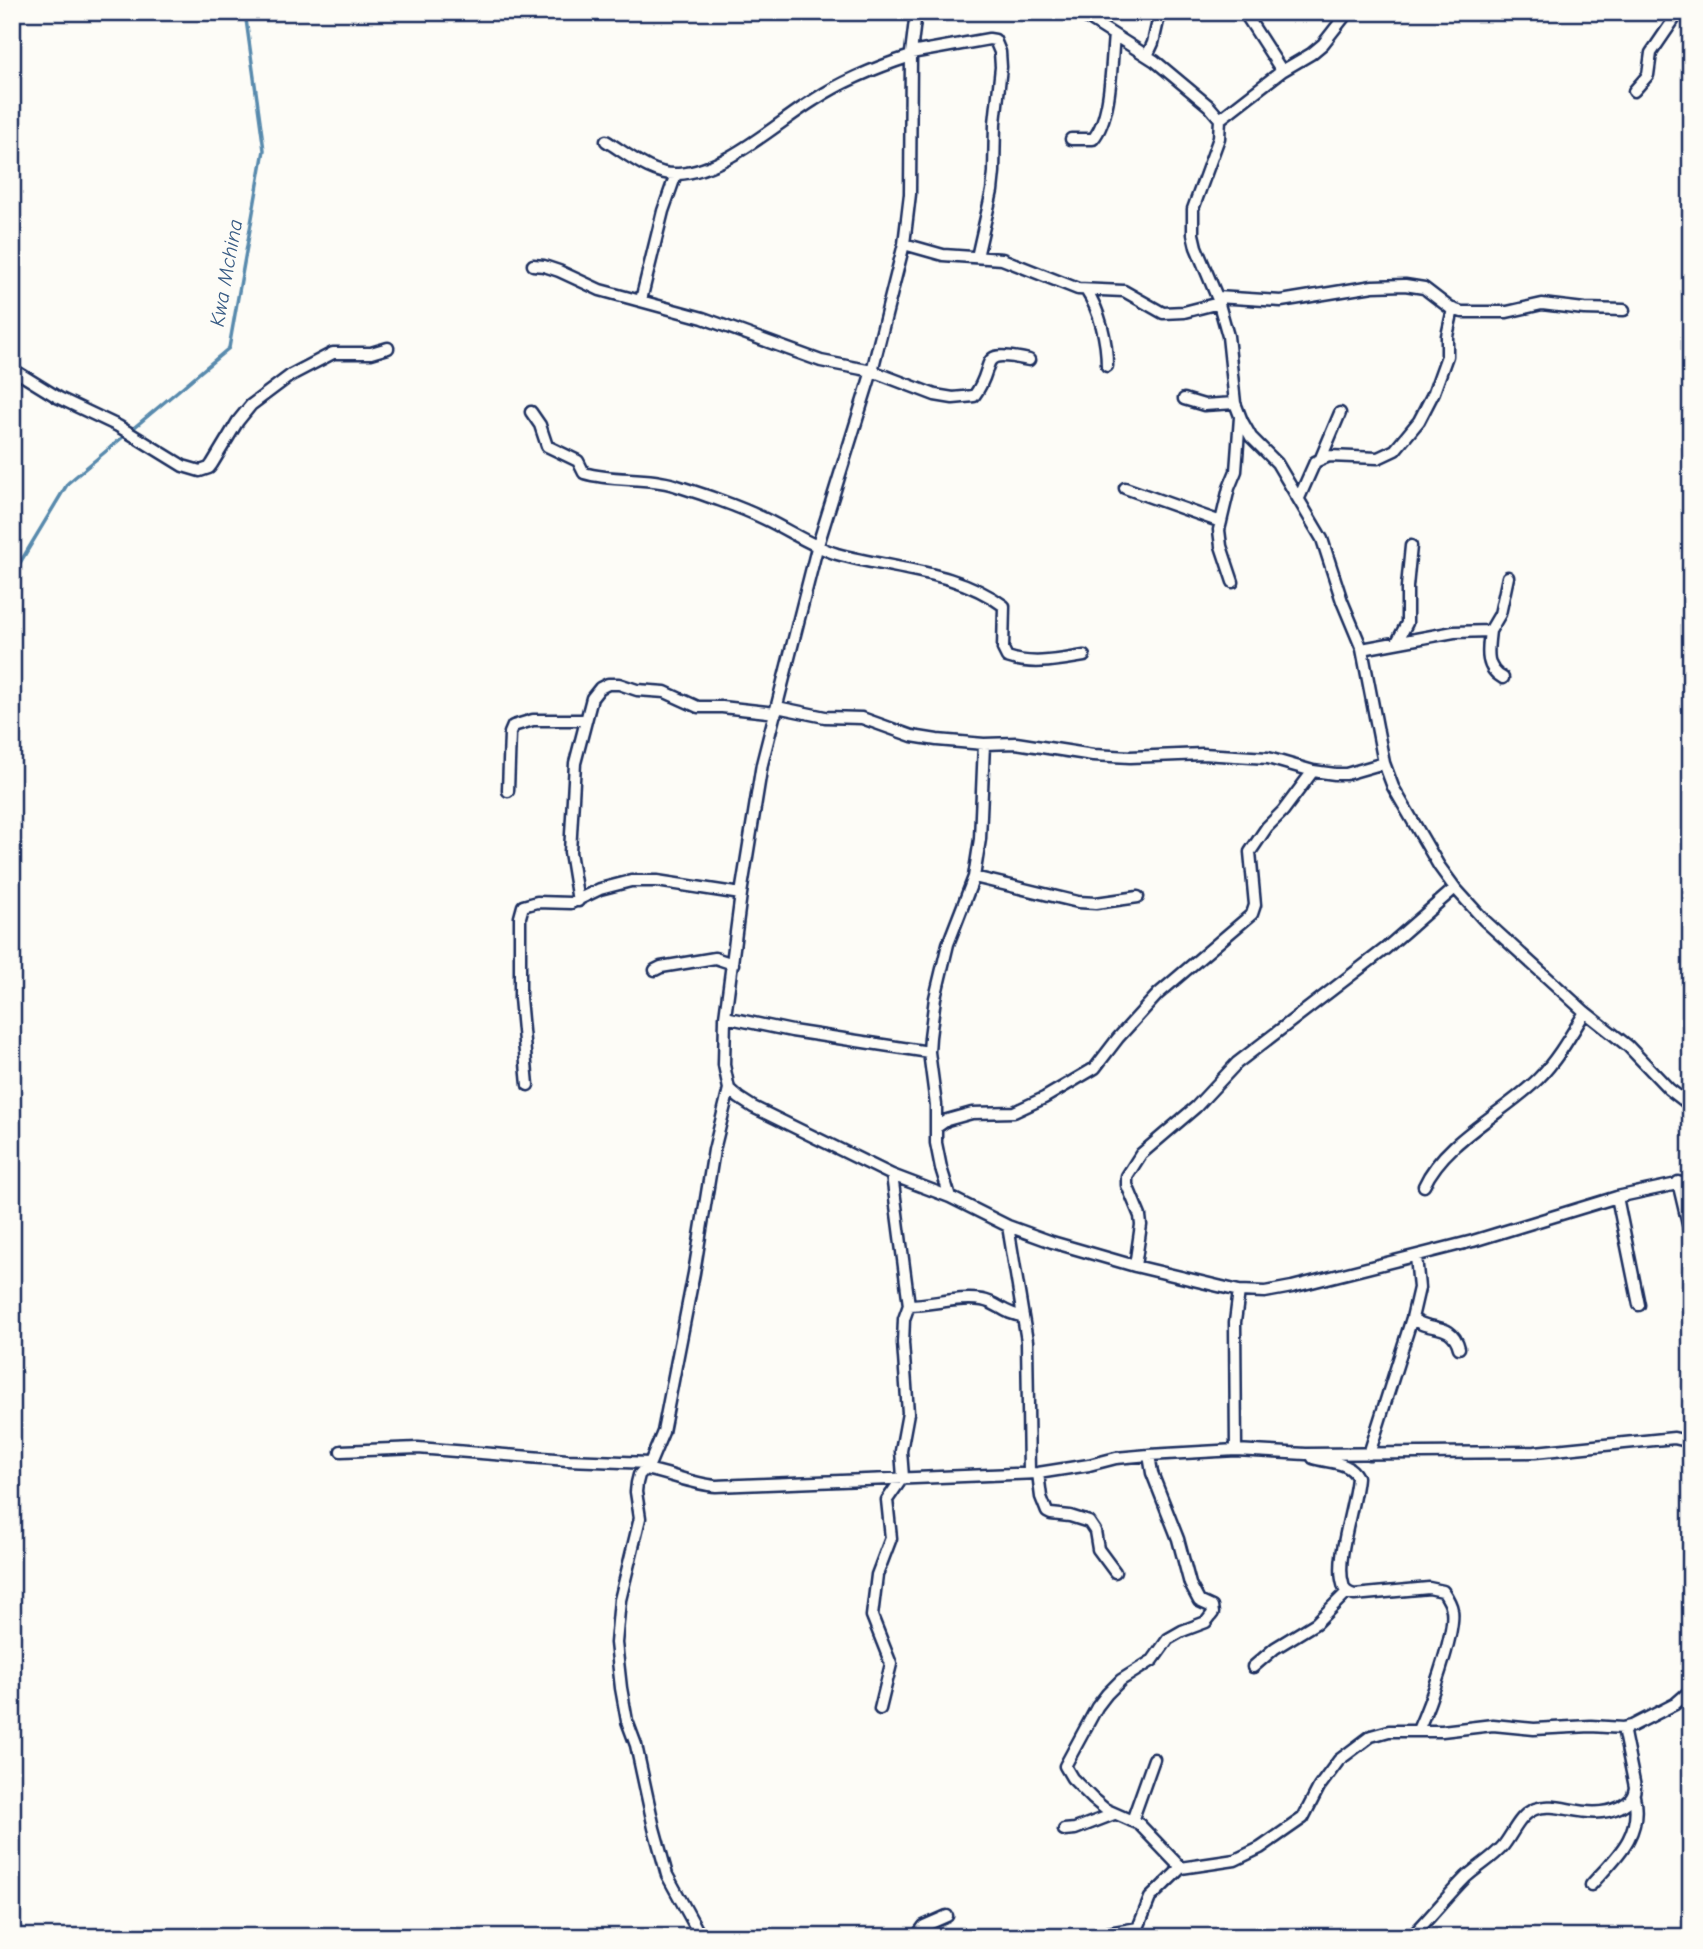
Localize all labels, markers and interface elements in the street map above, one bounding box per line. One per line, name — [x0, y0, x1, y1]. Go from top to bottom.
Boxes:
water label: Kwa Mchina — [205, 217, 247, 328]

